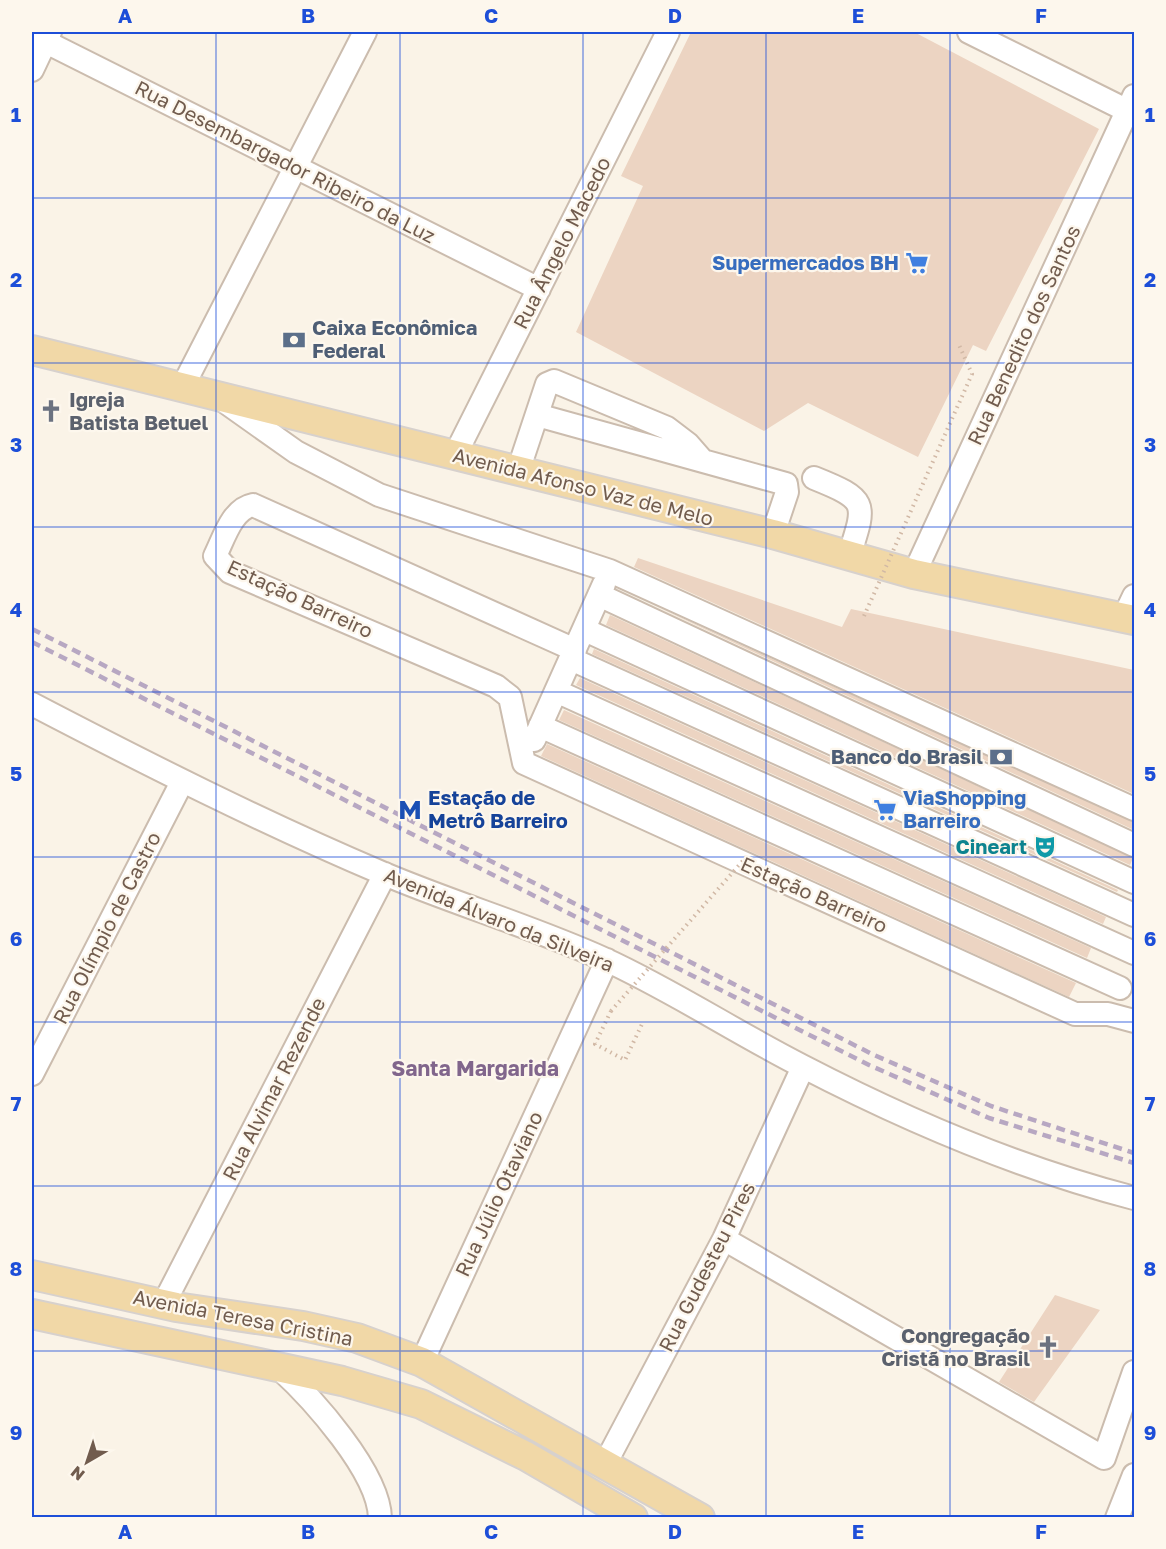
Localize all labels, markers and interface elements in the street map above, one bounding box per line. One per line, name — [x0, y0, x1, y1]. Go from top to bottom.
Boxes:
text: A — [118, 3, 132, 27]
text: B — [301, 3, 315, 27]
text: C — [484, 3, 498, 27]
text: D — [668, 3, 682, 27]
text: E — [852, 3, 864, 27]
text: F — [1035, 3, 1047, 27]
street label: Rua Desembargador Ribeiro da Luz — [131, 75, 440, 248]
text: 1 — [11, 102, 21, 126]
text: 1 — [1145, 102, 1155, 126]
street label: Rua Ângelo Macedo — [507, 153, 615, 333]
street label: Rua Benedito dos Santos — [962, 221, 1085, 448]
place label: Supermercados BH — [712, 250, 899, 274]
supermarket icon: Supermercados BH — [904, 250, 930, 276]
text: 2 — [10, 267, 22, 291]
text: 2 — [1144, 267, 1156, 291]
place label: Caixa Econômica Federal — [312, 315, 477, 362]
bank icon: Caixa Econômica Federal — [281, 327, 307, 353]
place label: Igreja Batista Betuel — [69, 387, 208, 434]
church icon: Igreja Batista Betuel — [38, 398, 64, 424]
text: 3 — [10, 432, 22, 456]
text: 3 — [1144, 432, 1156, 456]
street label: Avenida Afonso Vaz de Melo — [451, 442, 716, 530]
street label: Estação Barreiro — [224, 554, 377, 642]
text: 4 — [10, 597, 22, 621]
text: 4 — [1144, 597, 1156, 621]
place label: Banco do Brasil — [831, 744, 983, 768]
bank icon: Banco do Brasil — [988, 744, 1014, 770]
text: 5 — [10, 761, 22, 785]
text: 5 — [1144, 761, 1156, 785]
place label: Estação de Metrô Barreiro — [428, 785, 568, 832]
place label: ViaShopping Barreiro — [903, 785, 1026, 832]
metro station icon: Estação de Metrô Barreiro — [397, 797, 423, 823]
supermarket icon: ViaShopping Barreiro — [872, 797, 898, 823]
street label: Rua Olímpio de Castro — [47, 827, 165, 1028]
place label: Cineart — [956, 834, 1027, 858]
theatre icon: Cineart — [1032, 834, 1058, 860]
street label: Estação Barreiro — [737, 851, 891, 937]
street label: Avenida Álvaro da Silveira — [381, 862, 618, 976]
text: 6 — [10, 926, 22, 950]
text: 6 — [1144, 926, 1156, 950]
street label: Rua Alvimar Rezende — [217, 993, 330, 1184]
district label: Santa Margarida — [391, 1055, 559, 1081]
text: 7 — [11, 1091, 22, 1115]
text: 7 — [1145, 1091, 1156, 1115]
street label: Rua Júlio Otaviano — [449, 1107, 547, 1280]
street label: Rua Gudesteu Pires — [653, 1178, 759, 1355]
text: 8 — [10, 1256, 22, 1280]
text: 8 — [1144, 1256, 1156, 1280]
street label: Avenida Teresa Cristina — [131, 1284, 355, 1350]
place label: Congregação Cristã no Brasil — [881, 1323, 1030, 1370]
church icon: Congregação Cristã no Brasil — [1035, 1334, 1061, 1360]
text: 9 — [10, 1420, 22, 1444]
text: 9 — [1144, 1420, 1156, 1444]
north arrow — [57, 1432, 117, 1492]
text: N — [67, 1462, 89, 1485]
text: A — [118, 1519, 132, 1543]
text: B — [301, 1519, 315, 1543]
text: C — [484, 1519, 498, 1543]
text: D — [668, 1519, 682, 1543]
text: E — [852, 1519, 864, 1543]
text: F — [1035, 1519, 1047, 1543]

